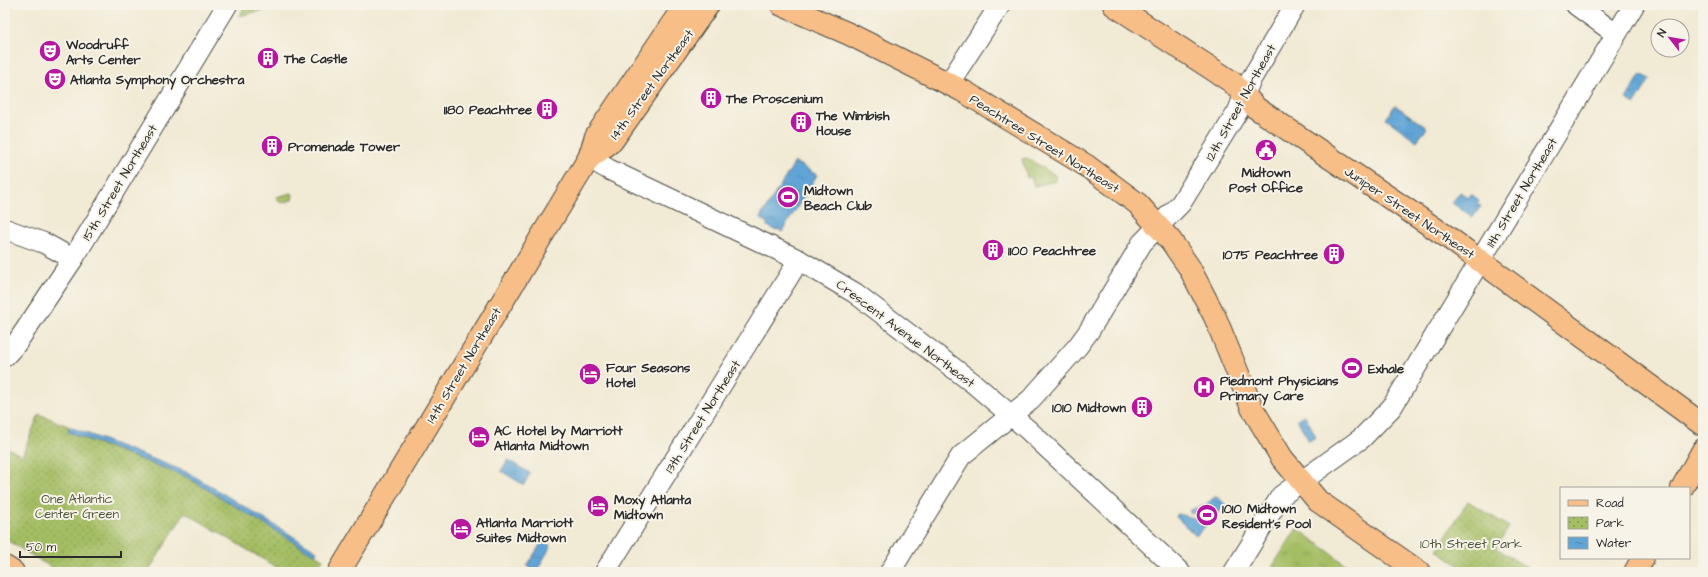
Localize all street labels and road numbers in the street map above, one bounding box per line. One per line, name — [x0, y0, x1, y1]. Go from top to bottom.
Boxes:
street label: 14th Street Northeast — [606, 25, 698, 143]
street label: 12th Street Northeast — [1201, 40, 1281, 164]
street label: Peachtree Street Northeast — [966, 90, 1123, 198]
street label: 15th Street Northeast — [78, 120, 162, 244]
street label: 11th Street Northeast — [1482, 134, 1562, 251]
street label: Juniper Street Northeast — [1341, 162, 1479, 264]
street label: Crescent Avenue Northeast — [832, 276, 979, 392]
street label: 14th Street Northeast — [422, 303, 506, 427]
street label: 13th Street Northeast — [661, 356, 745, 477]

